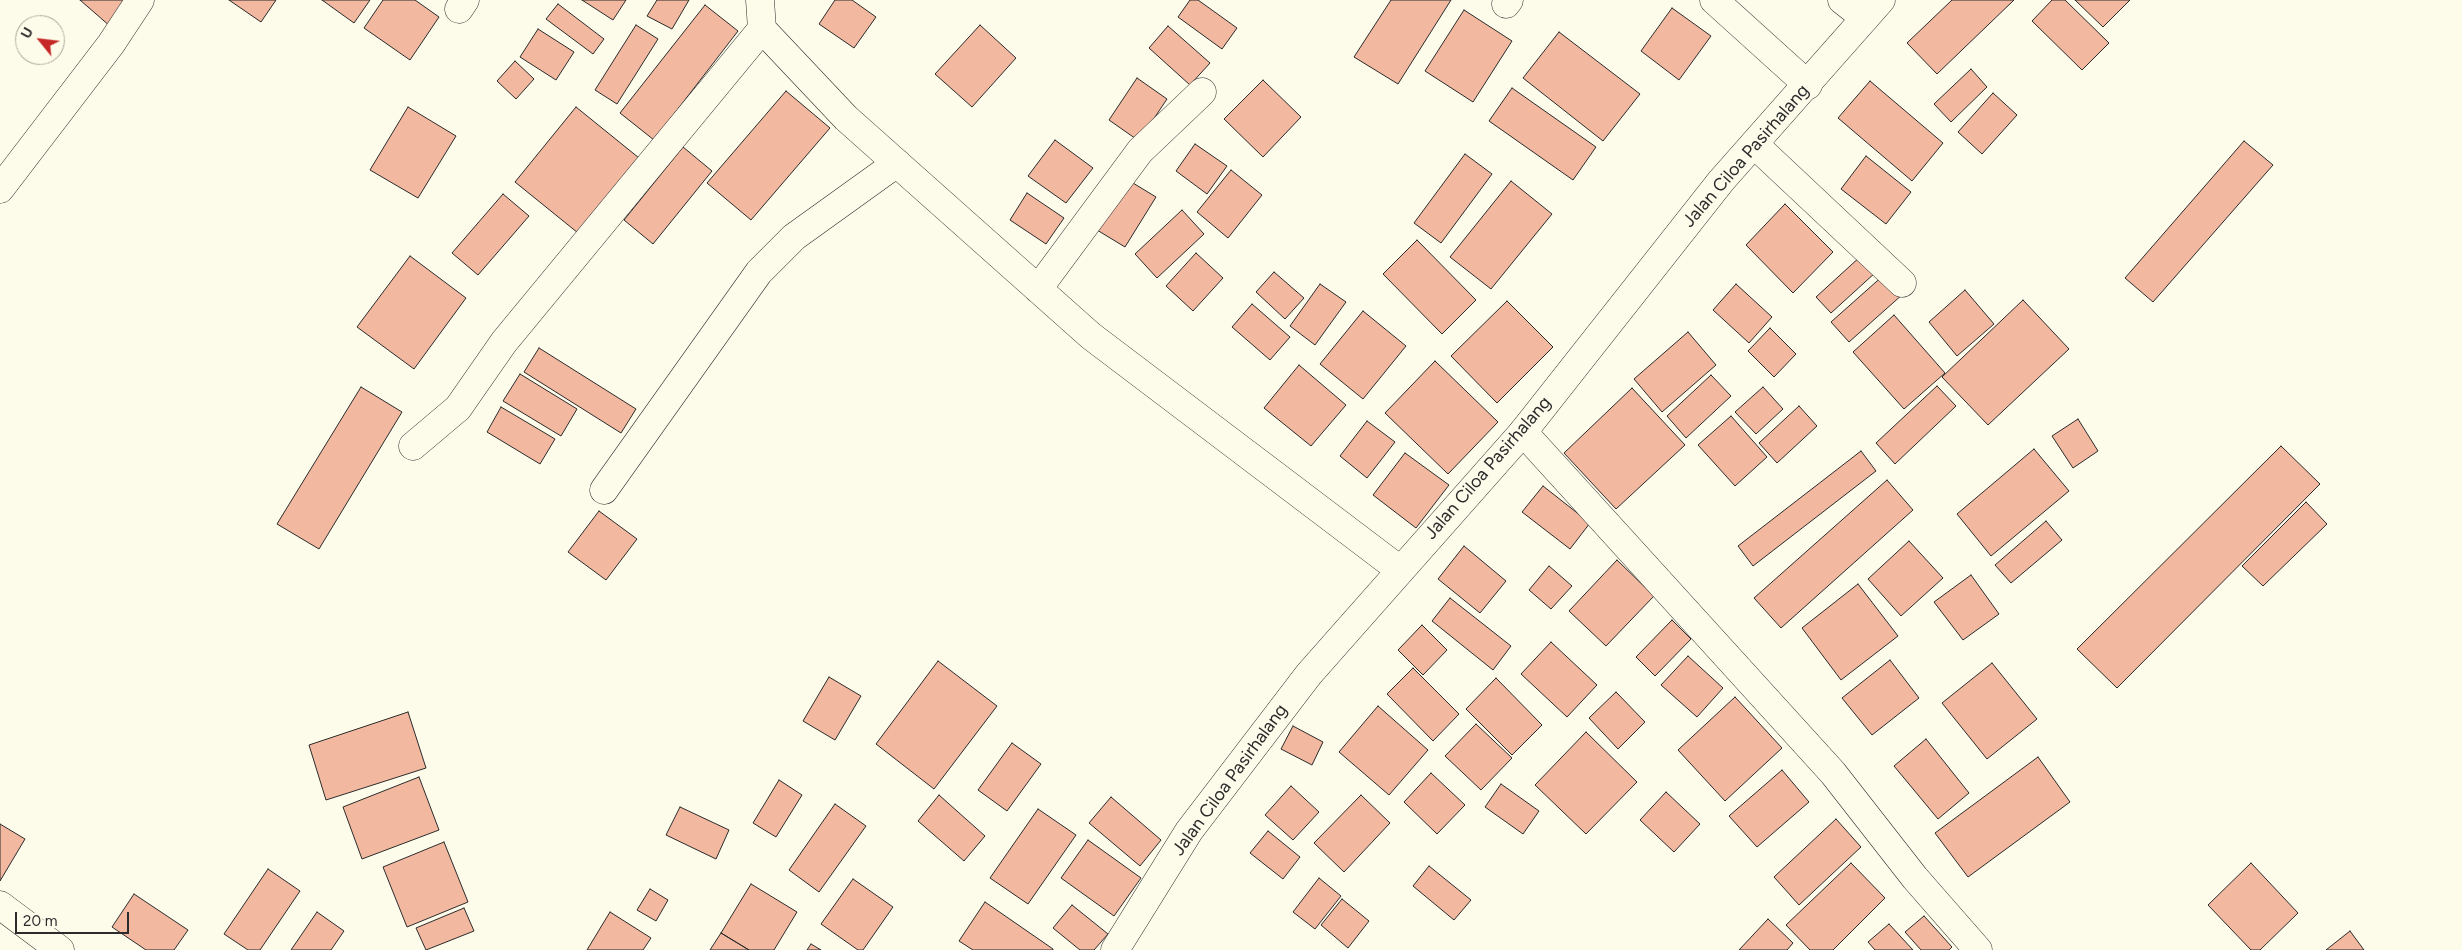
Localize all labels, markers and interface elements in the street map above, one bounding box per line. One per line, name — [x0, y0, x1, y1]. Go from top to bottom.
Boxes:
north arrow — [15, 15, 65, 65]
text: U — [17, 25, 37, 41]
street label: Jalan Ciloa Pasirhalang — [1678, 80, 1814, 232]
street label: Jalan Ciloa Pasirhalang — [1420, 392, 1556, 544]
street label: Jalan Ciloa Pasirhalang — [1168, 700, 1292, 860]
scale bar — [18, 902, 131, 934]
text: 20 m — [23, 912, 57, 930]

